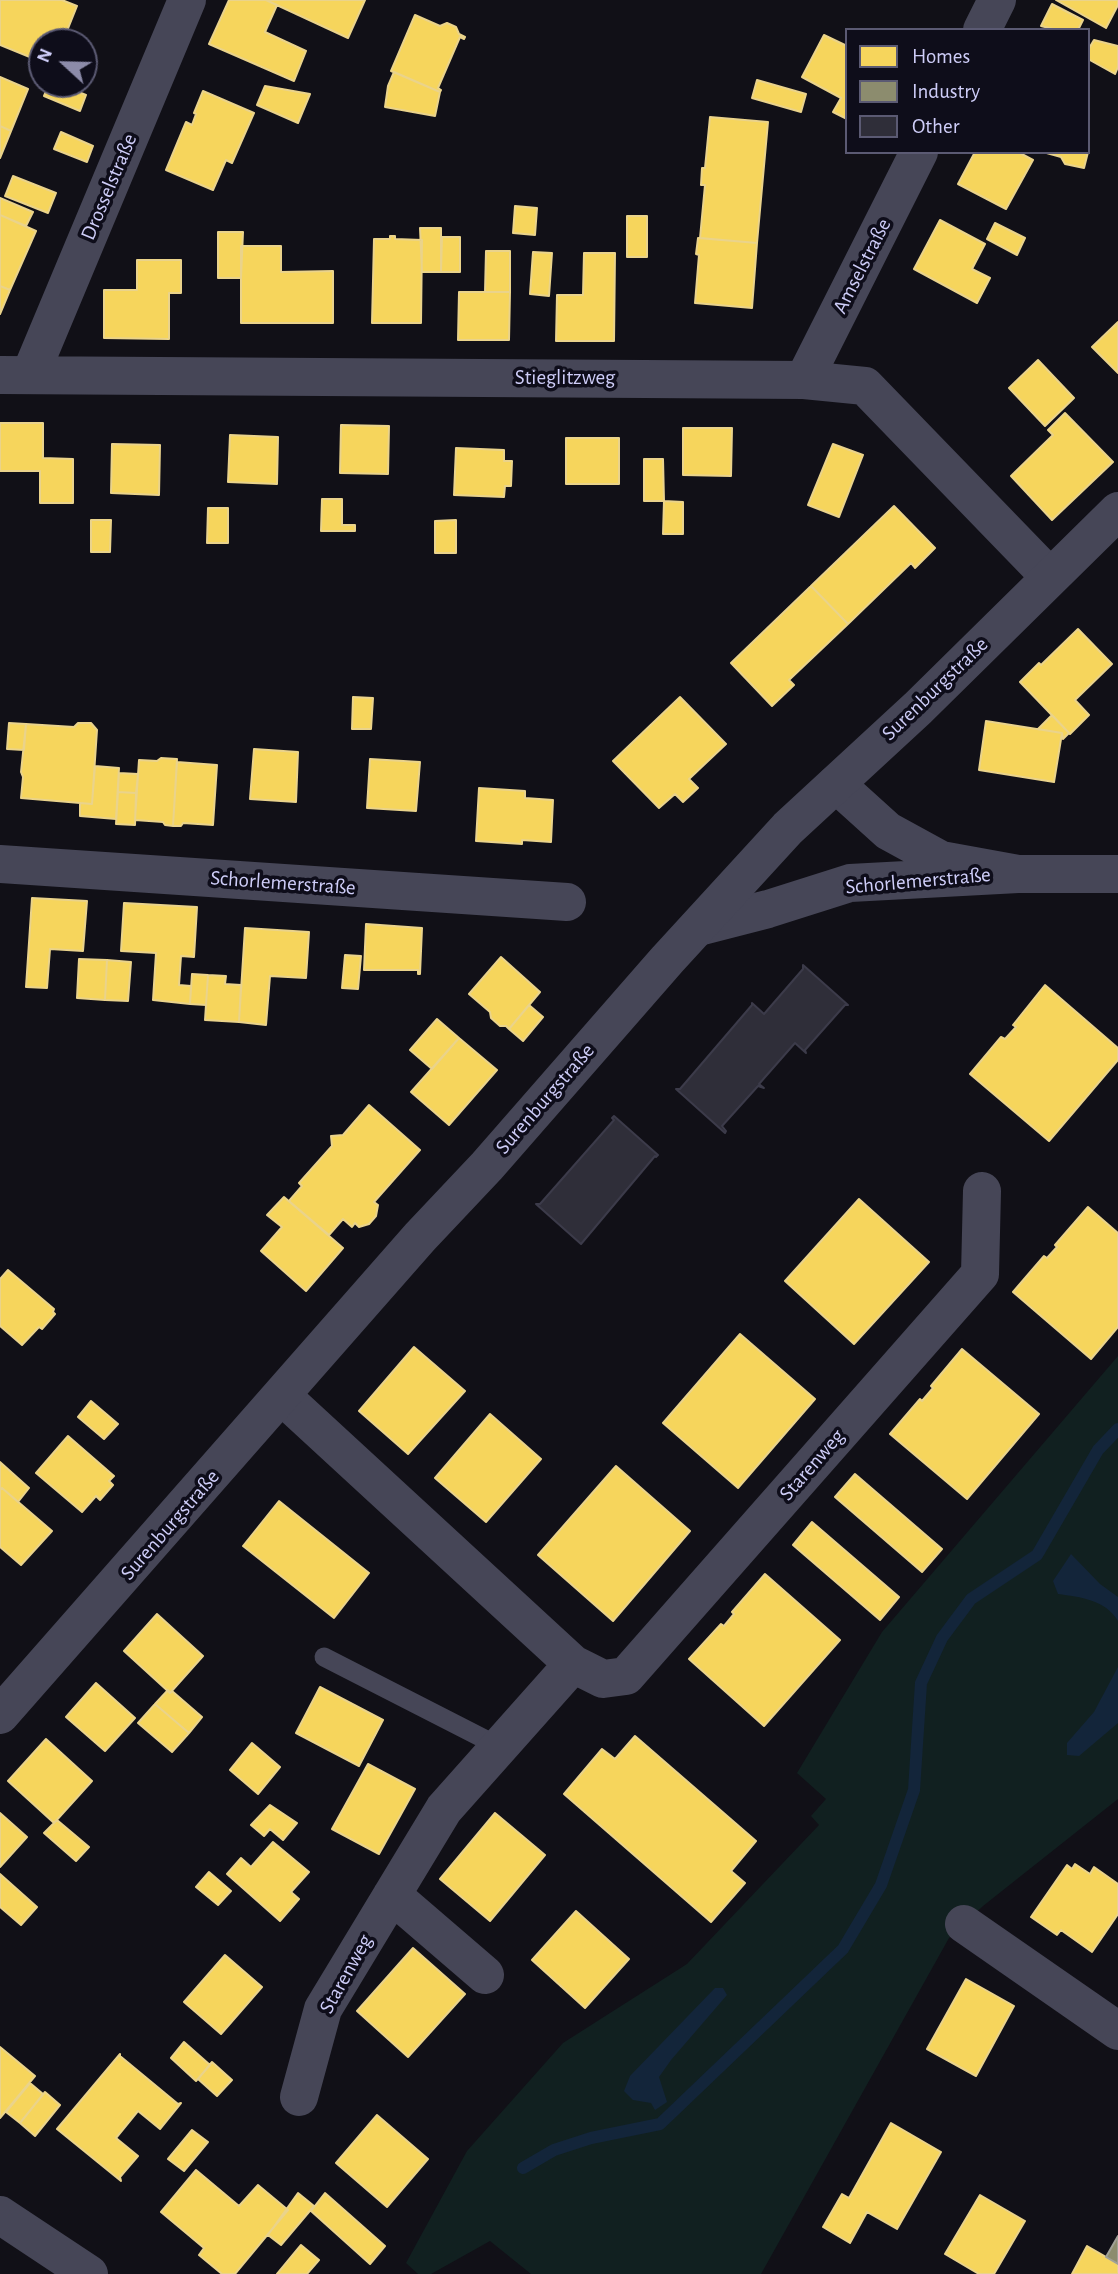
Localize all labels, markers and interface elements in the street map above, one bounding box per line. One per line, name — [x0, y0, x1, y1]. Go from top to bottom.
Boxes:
north arrow — [28, 28, 98, 98]
legend — [845, 28, 1090, 154]
text: N — [34, 46, 56, 65]
text: Homes — [912, 46, 970, 67]
text: Industry — [912, 81, 980, 102]
text: Other — [912, 116, 959, 137]
street label: Drosselstraße — [75, 130, 143, 244]
street label: Amselstraße — [827, 214, 897, 318]
street label: Stieglitzweg — [515, 365, 615, 391]
street label: Surenburgstraße — [877, 632, 993, 746]
street label: Schorlemerstraße — [844, 862, 992, 900]
street label: Schorlemerstraße — [210, 865, 356, 901]
street label: Surenburgstraße — [490, 1039, 600, 1159]
street label: Starenweg — [774, 1424, 850, 1506]
street label: Surenburgstraße — [115, 1465, 225, 1585]
street label: Starenweg — [314, 1930, 378, 2018]

